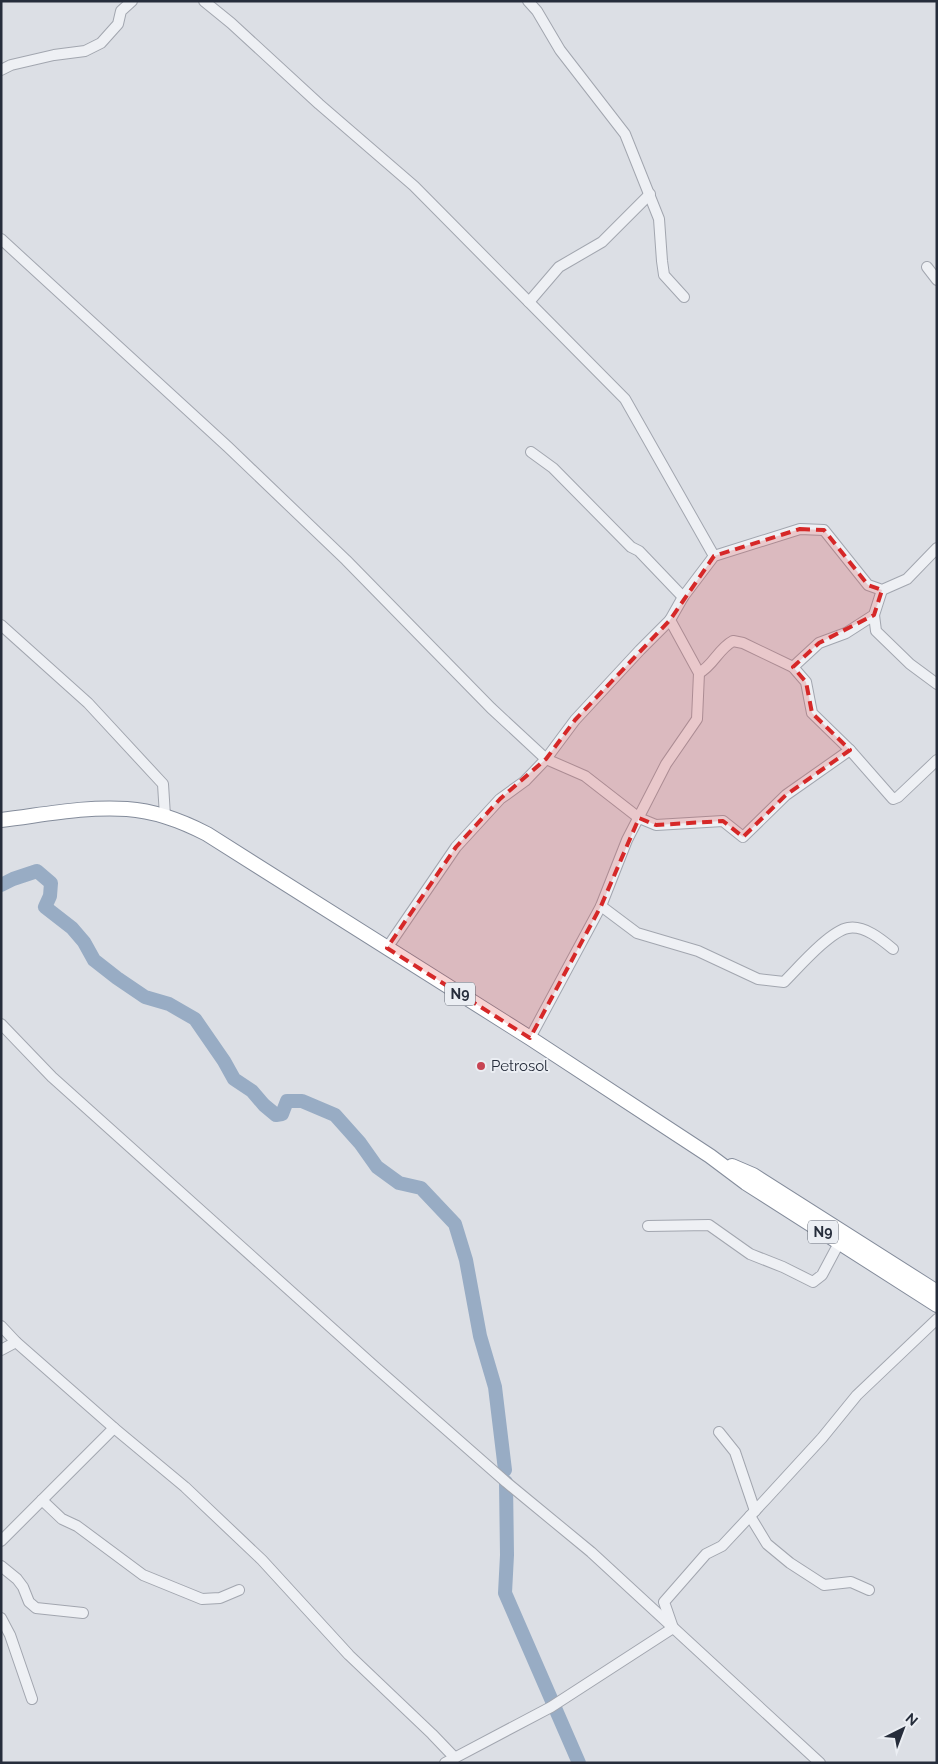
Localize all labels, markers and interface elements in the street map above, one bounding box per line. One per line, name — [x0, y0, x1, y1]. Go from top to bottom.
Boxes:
road number: N9 — [445, 982, 475, 1006]
place label: Petrosol — [491, 1057, 549, 1075]
marker: Petrosol — [475, 1060, 487, 1072]
road number: N9 — [808, 1220, 838, 1244]
north arrow — [878, 1704, 928, 1754]
text: N — [902, 1710, 921, 1729]

